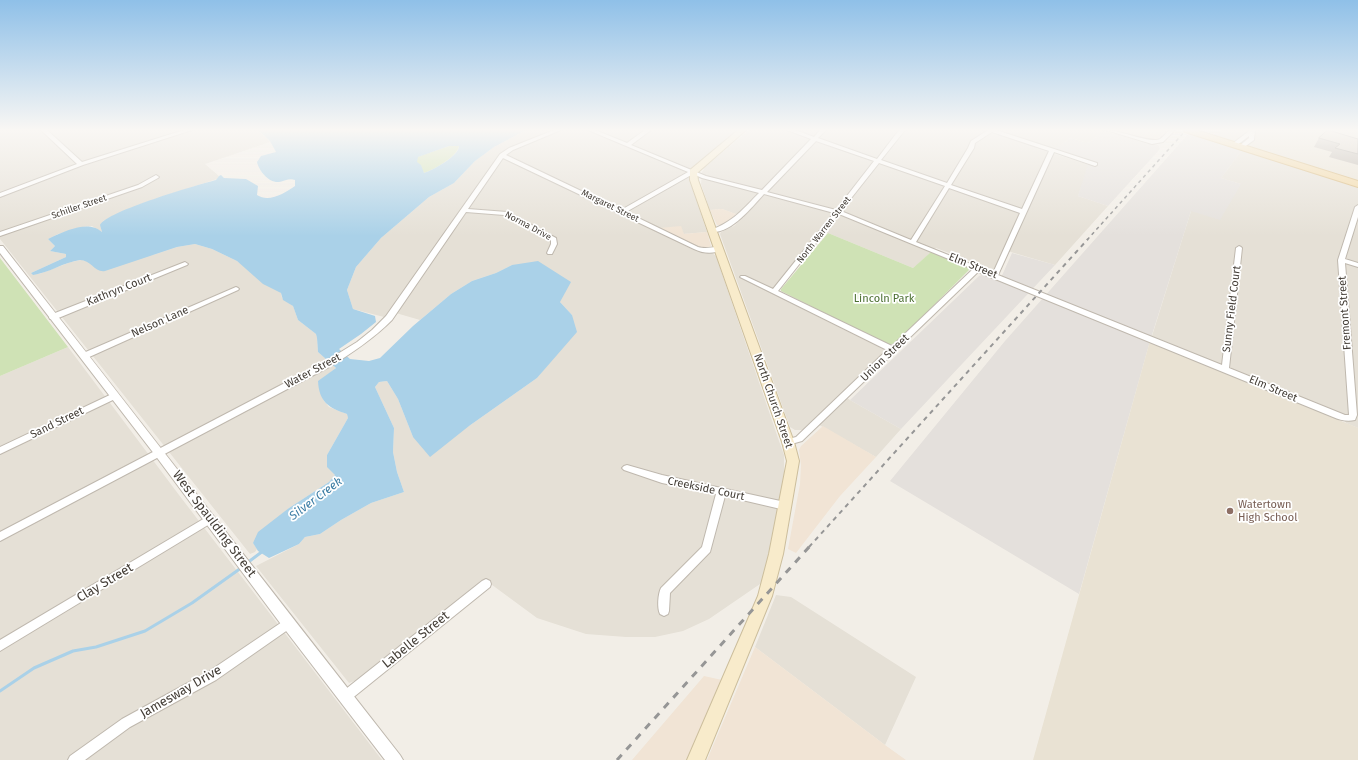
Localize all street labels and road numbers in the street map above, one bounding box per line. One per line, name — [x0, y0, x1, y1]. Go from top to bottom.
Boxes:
street label: Margaret Street — [579, 187, 641, 225]
street label: Schiller Street — [50, 193, 108, 221]
street label: North Warren Street — [795, 195, 853, 265]
street label: Norma Drive — [503, 209, 553, 243]
street label: Elm Street — [947, 250, 999, 282]
street label: Sunny Field Court — [1220, 265, 1244, 353]
street label: Kathryn Court — [85, 271, 153, 309]
street label: Fremont Street — [1336, 276, 1354, 350]
street label: Nelson Lane — [129, 303, 191, 341]
street label: Union Street — [858, 332, 912, 384]
street label: Water Street — [283, 351, 343, 391]
street label: North Church Street — [751, 352, 795, 450]
street label: Elm Street — [1247, 373, 1299, 405]
street label: Sand Street — [28, 404, 86, 442]
street label: West Spaulding Street — [169, 468, 259, 580]
street label: Creekside Court — [666, 474, 746, 504]
street label: Clay Street — [74, 560, 136, 606]
street label: Labelle Street — [379, 608, 453, 672]
street label: Jamesway Drive — [137, 662, 225, 722]

